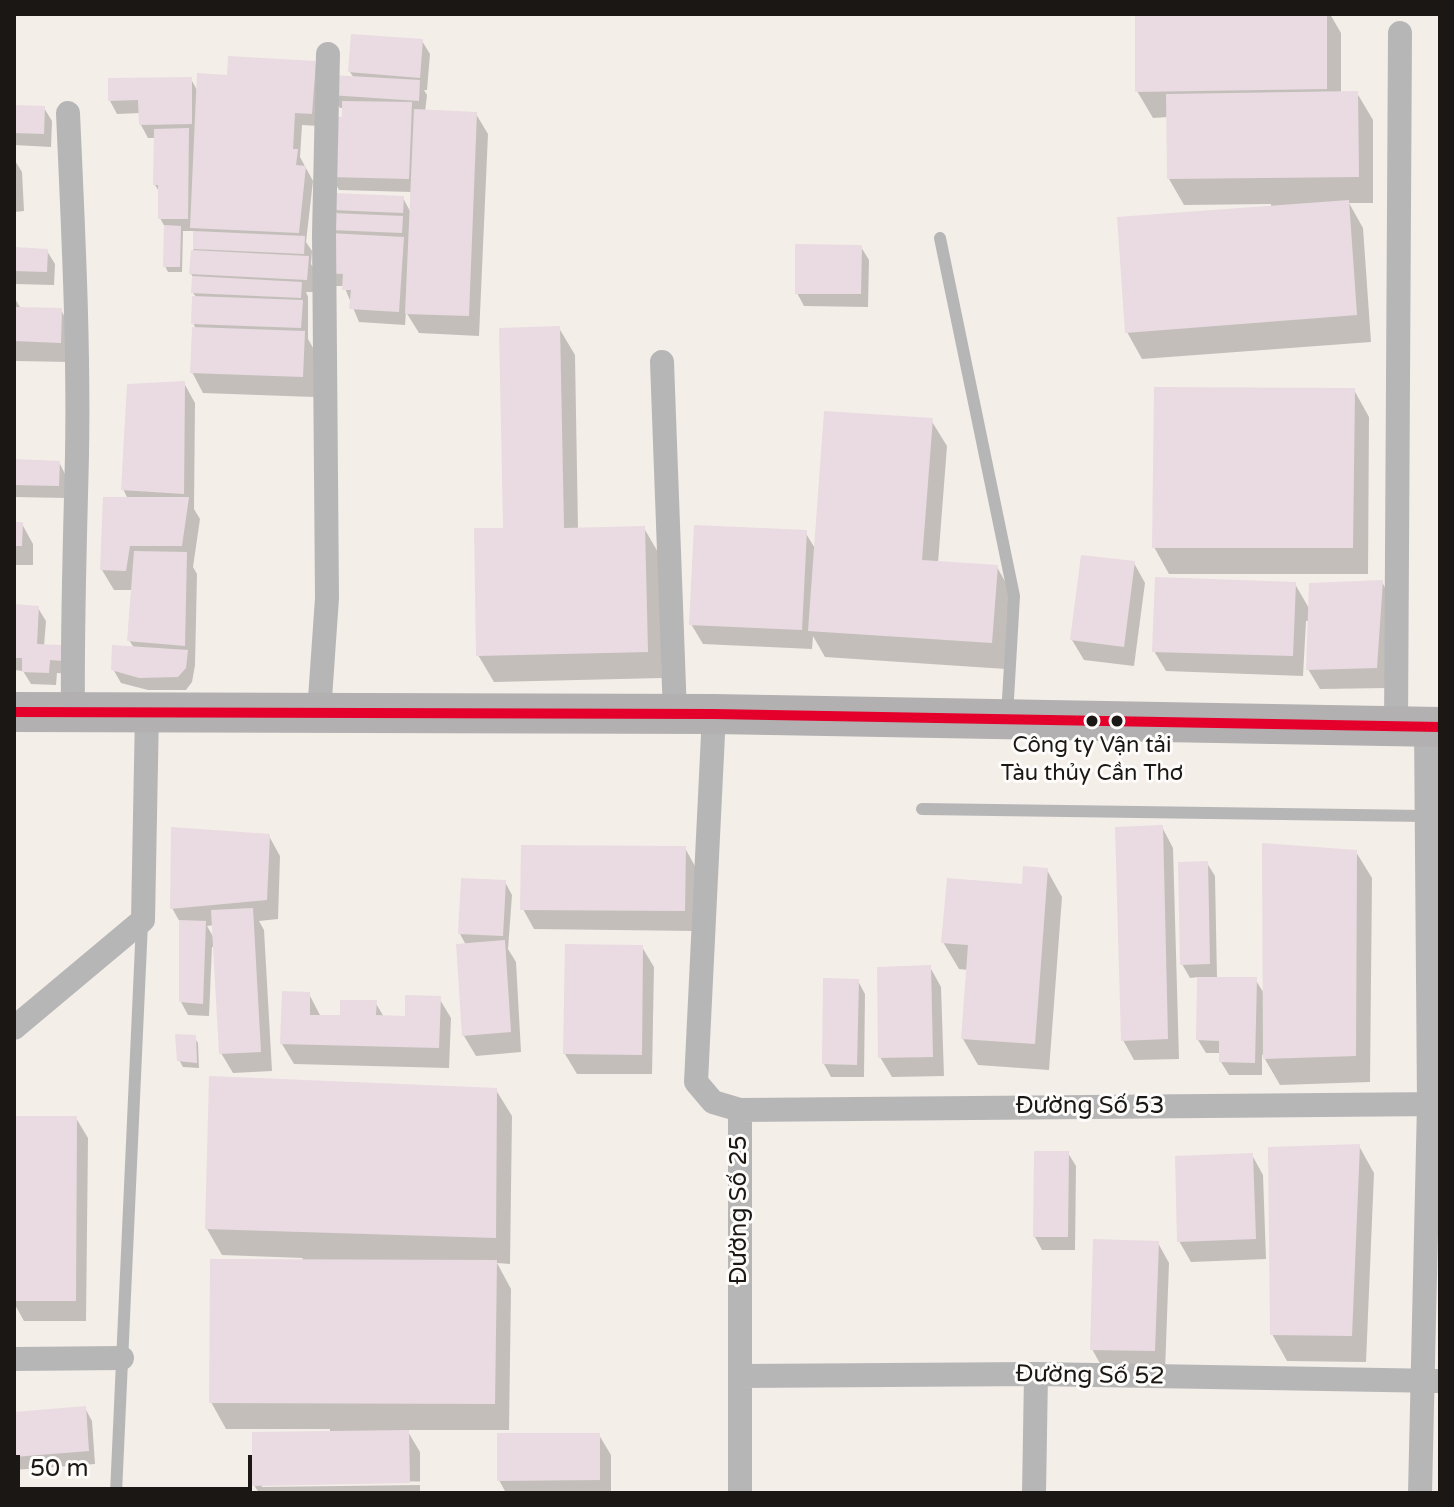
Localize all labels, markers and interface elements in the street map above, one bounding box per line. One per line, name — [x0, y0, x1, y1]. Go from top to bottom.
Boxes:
marker: Công ty Vận tải Tàu thủy Cần Thơ — [1084, 713, 1100, 729]
unlabelled marker — [1109, 713, 1125, 729]
place label: Công ty Vận tải Tàu thủy Cần Thơ — [1001, 733, 1183, 784]
street label: Đường Số 53 — [1015, 1093, 1165, 1121]
street label: Đường Số 25 — [726, 1135, 754, 1285]
street label: Đường Số 52 — [1015, 1360, 1165, 1392]
scale bar — [20, 1439, 256, 1489]
text: 50 m — [30, 1454, 88, 1483]

